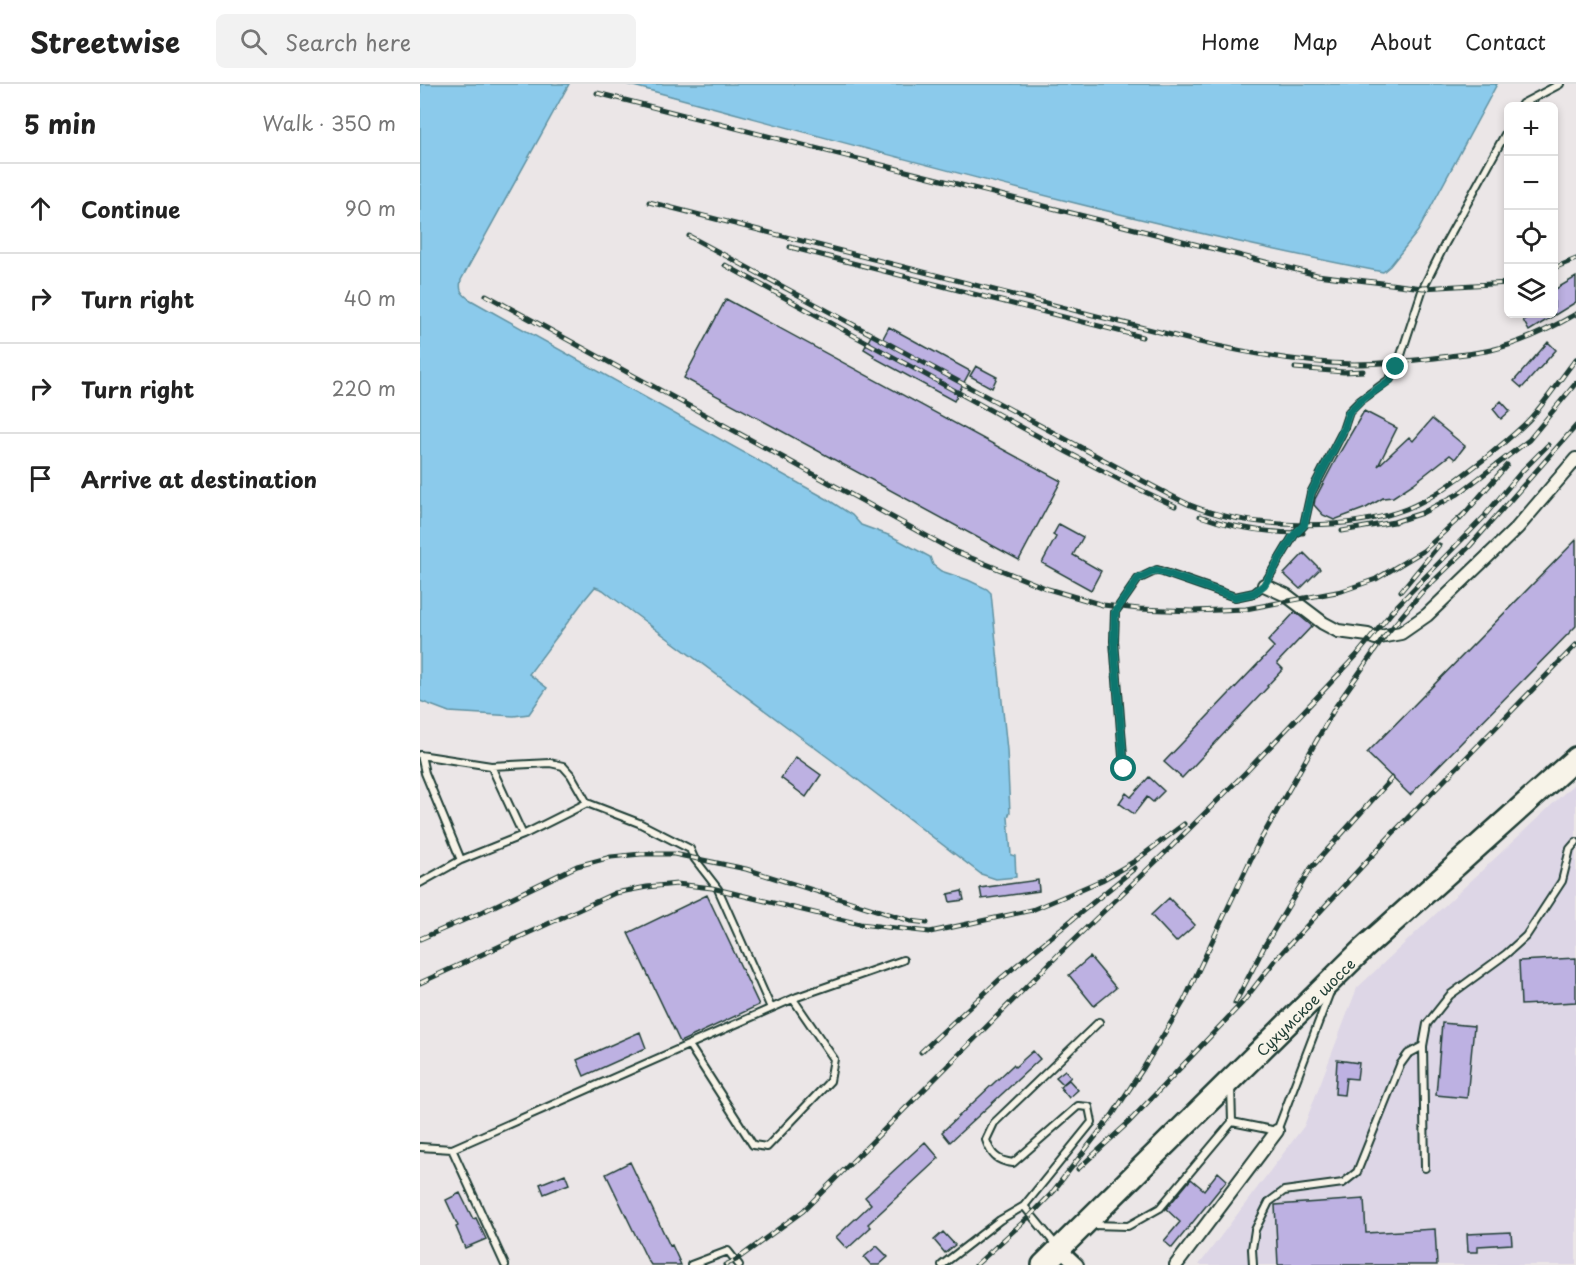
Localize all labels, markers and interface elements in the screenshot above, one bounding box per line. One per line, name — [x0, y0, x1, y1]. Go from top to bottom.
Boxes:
search box — [216, 14, 636, 68]
text: Streetwise — [30, 20, 180, 63]
icon: search — [237, 25, 270, 58]
text: Search here — [285, 25, 411, 58]
text: Home — [1201, 25, 1260, 57]
text: Map — [1293, 25, 1338, 57]
text: About — [1371, 25, 1432, 57]
text: Contact — [1465, 25, 1546, 57]
map controls — [1504, 102, 1558, 318]
button: + — [1504, 102, 1558, 156]
text: 5 min — [24, 104, 96, 143]
text: Walk · 350 m — [263, 108, 396, 138]
button: − — [1504, 156, 1558, 210]
icon: ahead — [24, 192, 57, 225]
text: Continue — [81, 192, 180, 225]
text: 90 m — [345, 193, 396, 223]
button: locate — [1504, 210, 1558, 264]
button: layers — [1504, 264, 1558, 318]
icon: right — [24, 282, 57, 315]
text: Turn right — [81, 282, 194, 315]
text: 40 m — [344, 283, 396, 313]
route end — [1382, 353, 1408, 379]
icon: right — [24, 372, 57, 405]
text: Turn right — [81, 372, 194, 405]
text: 220 m — [332, 373, 396, 403]
icon: arrive — [24, 462, 57, 495]
text: Arrive at destination — [81, 462, 317, 495]
route start — [1110, 755, 1136, 781]
street label: Сухумское шоссе — [1250, 952, 1360, 1061]

